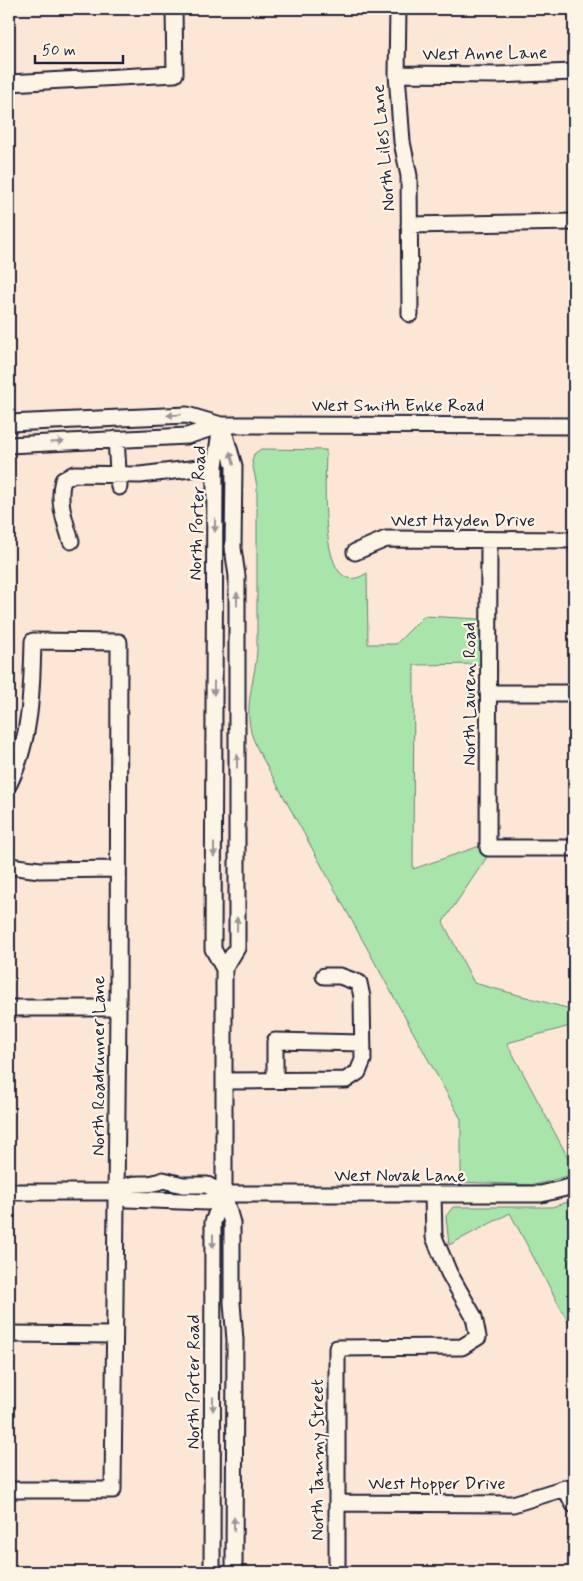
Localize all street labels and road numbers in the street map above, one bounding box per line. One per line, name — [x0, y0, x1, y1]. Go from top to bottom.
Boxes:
street label: West Anne Lane — [422, 41, 548, 67]
street label: North Liles Lane — [366, 83, 402, 213]
street label: West Smith Enke Road — [312, 394, 484, 418]
street label: North Porter Road — [184, 445, 212, 581]
street label: West Hayden Drive — [391, 509, 535, 533]
street label: North Lauren Road — [458, 622, 482, 766]
street label: North Roadrunner Lane — [87, 976, 111, 1156]
street label: West Novak Lane — [334, 1164, 466, 1188]
street label: North Porter Road — [182, 1314, 206, 1450]
street label: North Tammy Street — [306, 1379, 330, 1541]
street label: West Hopper Drive — [368, 1472, 506, 1496]

